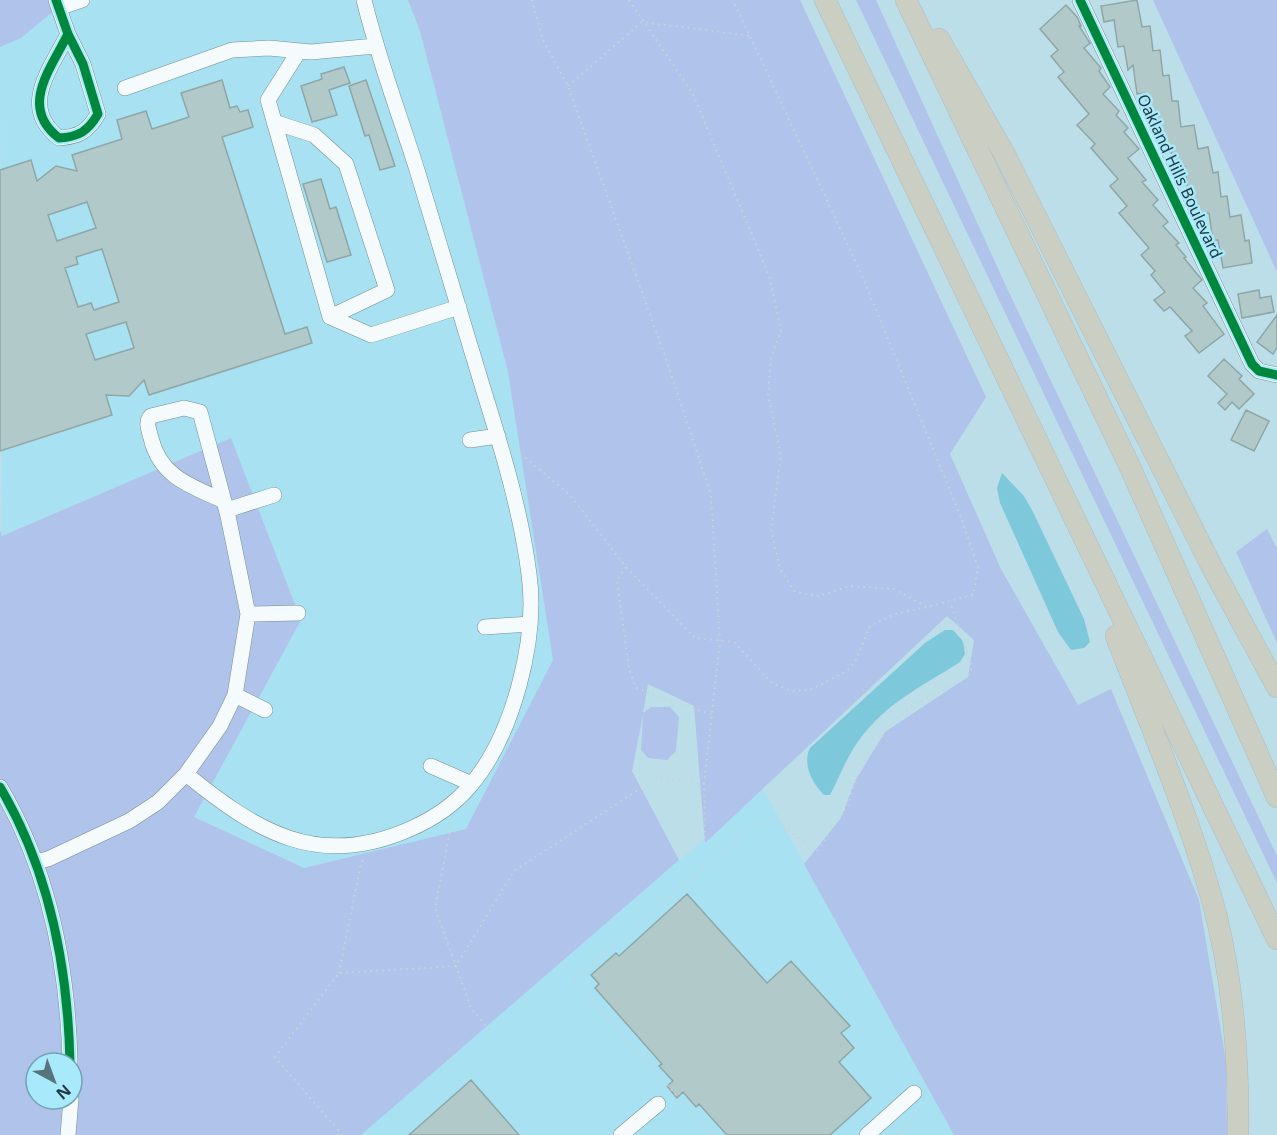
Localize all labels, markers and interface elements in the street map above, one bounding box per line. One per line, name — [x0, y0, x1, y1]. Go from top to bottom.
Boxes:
street label: Oakland Hills Boulevard — [1132, 90, 1228, 262]
north arrow — [24, 1051, 84, 1111]
text: N — [52, 1080, 76, 1105]

